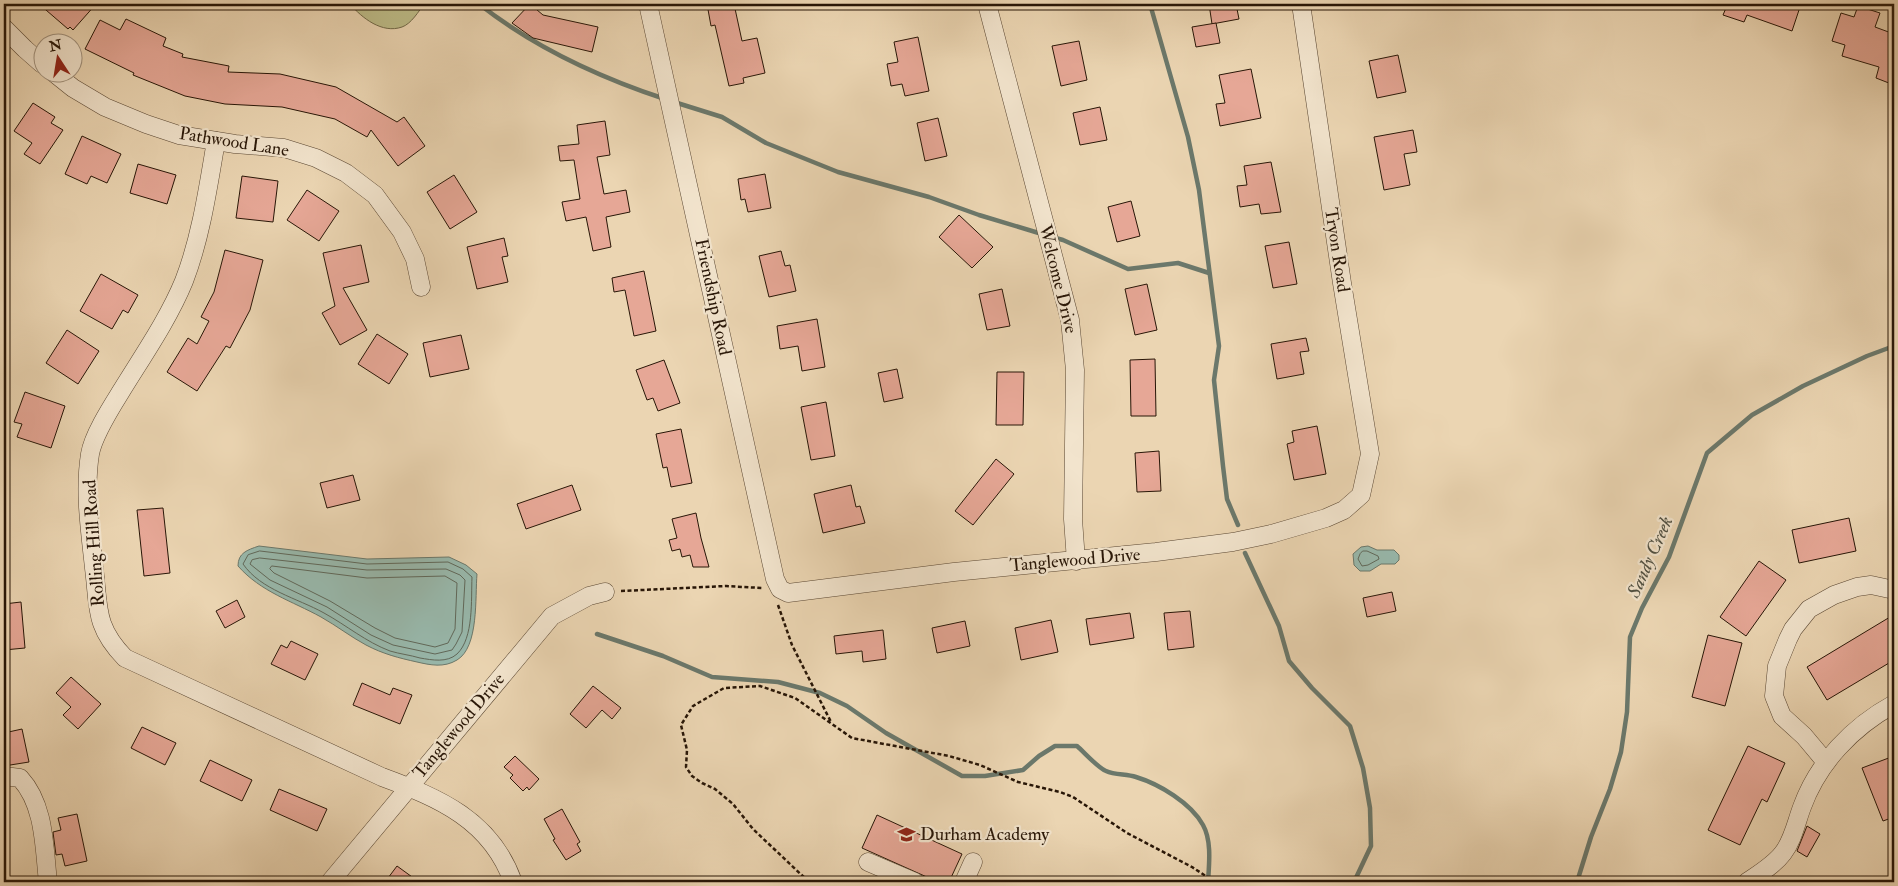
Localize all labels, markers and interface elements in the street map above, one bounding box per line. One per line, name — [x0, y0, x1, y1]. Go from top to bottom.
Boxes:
north arrow — [32, 32, 82, 82]
text: N — [47, 36, 64, 56]
street label: Pathwood Lane — [177, 122, 291, 162]
street label: Tryon Road — [1319, 206, 1355, 294]
street label: Welcome Drive — [1033, 221, 1083, 336]
street label: Friendship Road — [689, 237, 737, 358]
street label: Rolling Hill Road — [78, 479, 110, 607]
water label: Sandy Creek — [1621, 512, 1679, 602]
street label: Tanglewood Drive — [1009, 543, 1142, 577]
street label: Tanglewood Drive — [408, 668, 510, 784]
place label: Durham Academy — [920, 823, 1050, 846]
school or university icon: Durham Academy — [896, 824, 916, 844]

